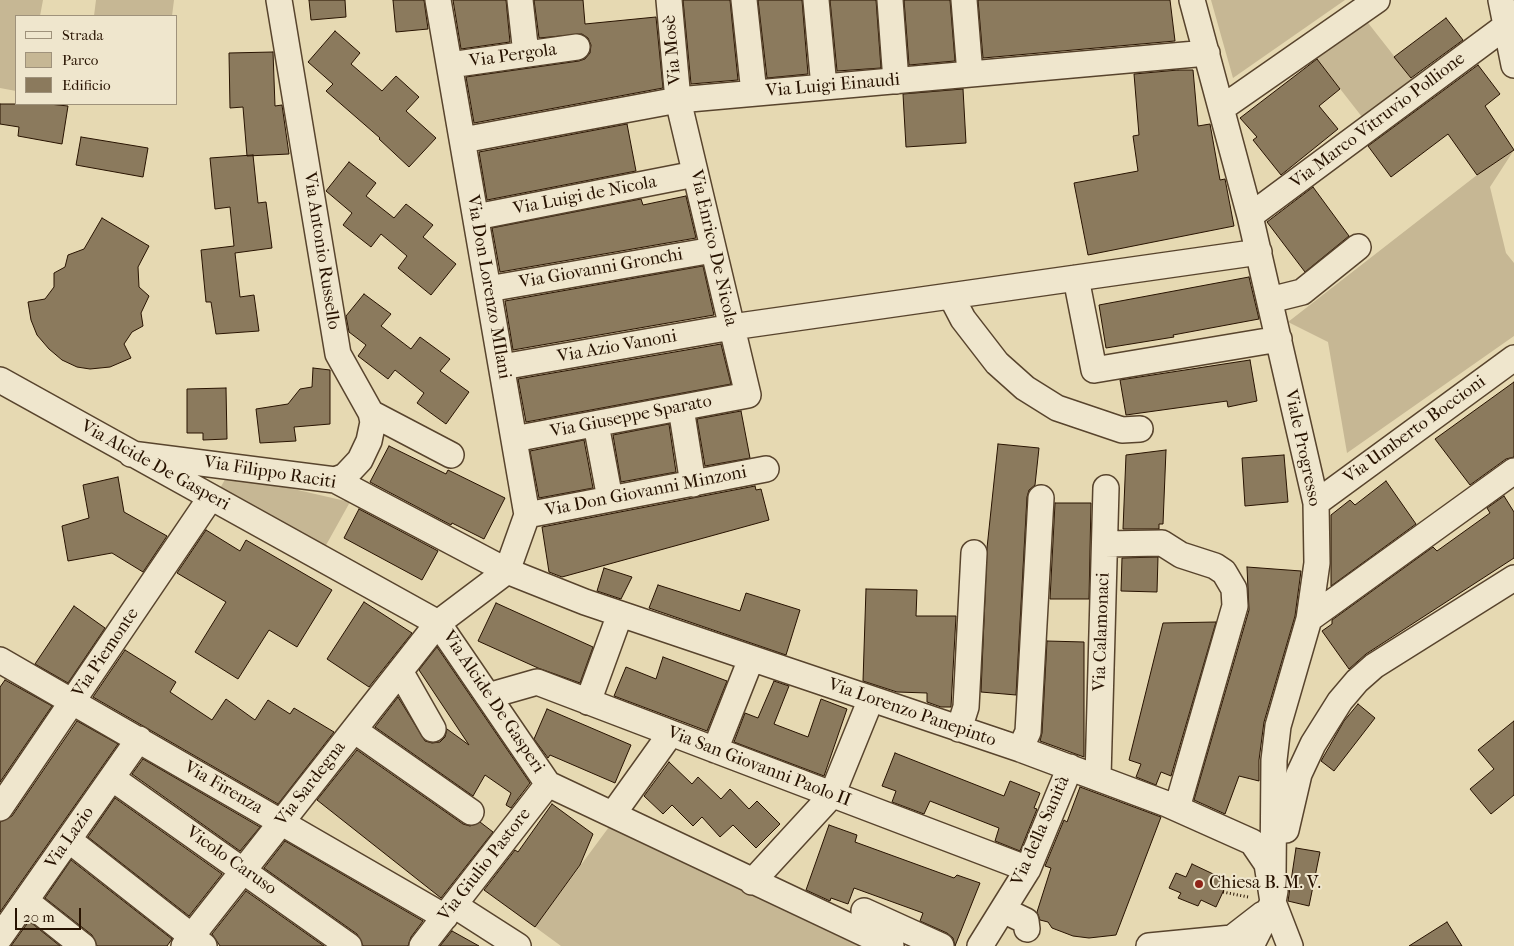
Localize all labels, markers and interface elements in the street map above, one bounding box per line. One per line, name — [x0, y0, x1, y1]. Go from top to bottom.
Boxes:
street label: Via Mosè — [659, 14, 687, 86]
legend — [15, 15, 178, 105]
text: Strada — [62, 26, 104, 44]
street label: Via Pergola — [468, 39, 558, 73]
street label: Via Marco Vitruvio Pollione — [1286, 48, 1470, 194]
text: Parco — [62, 51, 98, 69]
street label: Via Luigi Einaudi — [765, 69, 901, 103]
text: Edificio — [62, 76, 111, 94]
street label: Via Enrico De Nicola — [685, 168, 741, 328]
street label: Via Antonio Russello — [298, 171, 344, 331]
street label: Via Luigi de Nicola — [511, 171, 659, 221]
street label: Via Don Lorenzo MIlani — [461, 193, 515, 381]
street label: Via Giovanni Gronchi — [517, 244, 685, 294]
street label: Via Azio Vanoni — [556, 326, 678, 368]
street label: Via Umberto Boccioni — [1340, 371, 1490, 489]
street label: Viale Progresso — [1279, 388, 1325, 508]
street label: Via Giuseppe Sparato — [548, 391, 714, 443]
street label: Via Alcide De Gasperi — [77, 416, 233, 516]
street label: Via Filippo Raciti — [202, 452, 338, 494]
street label: Via Don Giovanni Minzoni — [543, 462, 749, 522]
street label: Via Calamonaci — [1089, 572, 1115, 692]
street label: Via Piemonte — [68, 604, 144, 702]
street label: Via Alcide De Gasperi — [437, 627, 549, 777]
street label: Via Lorenzo Panepinto — [825, 674, 999, 752]
street label: Via San Giovanni Paolo II — [664, 722, 854, 812]
street label: Via Sardegna — [271, 737, 351, 831]
street label: Via Firenza — [180, 757, 266, 819]
street label: Via della Sanità — [1007, 773, 1075, 889]
street label: Via Lazio — [41, 803, 99, 873]
street label: Via Giulio Pastore — [434, 804, 536, 926]
street label: Vicolo Caruso — [181, 822, 281, 900]
place label: Chiesa B. M. V. — [1209, 873, 1321, 895]
marker: Chiesa B. M. V. — [1193, 878, 1205, 890]
scale bar — [18, 898, 84, 930]
text: 20 m — [23, 908, 55, 926]

